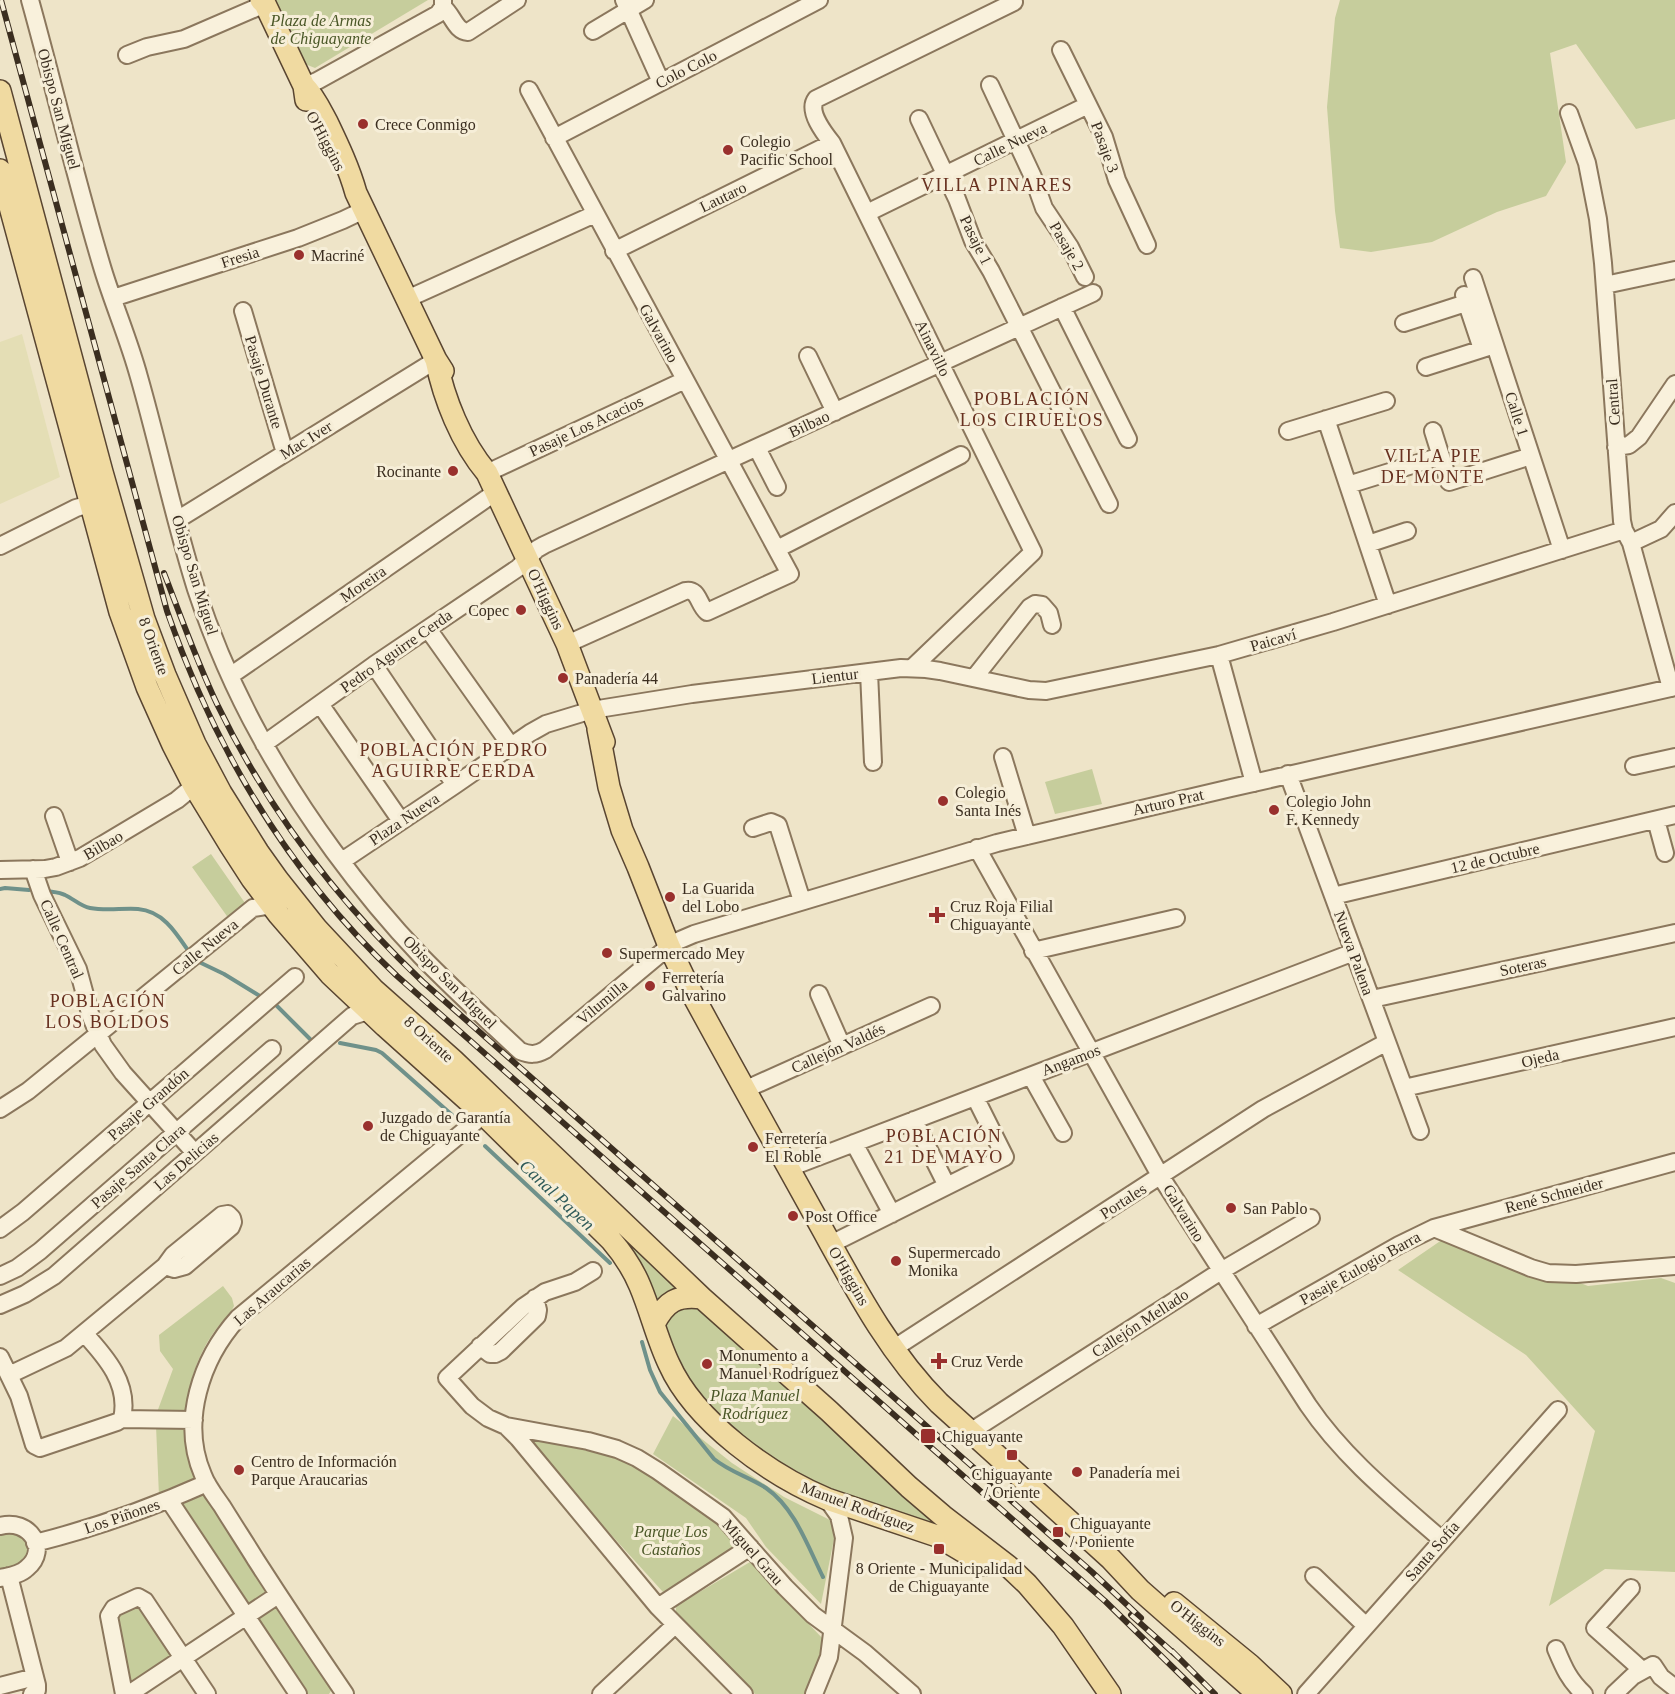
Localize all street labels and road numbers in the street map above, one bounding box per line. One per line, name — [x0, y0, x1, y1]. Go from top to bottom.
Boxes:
street label: Colo Colo — [653, 46, 719, 92]
street label: Obispo San Miguel — [34, 47, 83, 172]
street label: O'Higgins — [302, 108, 349, 174]
street label: Calle Nueva — [971, 119, 1049, 169]
street label: Pasaje 3 — [1087, 119, 1122, 175]
street label: Lautaro — [697, 178, 749, 216]
street label: Pasaje 1 — [956, 213, 995, 268]
street label: Pasaje 2 — [1046, 219, 1088, 274]
street label: Fresia — [219, 243, 261, 271]
street label: Galvarino — [636, 301, 682, 365]
street label: Ainavillo — [912, 317, 954, 379]
street label: Pasaje Durante — [241, 333, 286, 431]
street label: Central — [1603, 377, 1623, 426]
street label: Calle 1 — [1502, 390, 1532, 438]
street label: Pasaje Los Acacios — [526, 392, 646, 461]
street label: Bilbao — [786, 407, 832, 441]
street label: Mac Iver — [277, 417, 336, 463]
street label: Obispo San Miguel — [168, 513, 221, 638]
street label: Moreira — [337, 562, 389, 606]
street label: O'Higgins — [524, 566, 567, 633]
street label: Pedro Aguirre Cerda — [337, 606, 456, 697]
street label: 8 Oriente — [136, 615, 172, 677]
street label: Paicaví — [1248, 625, 1299, 655]
street label: Lientur — [811, 665, 860, 687]
street label: Arturo Prat — [1131, 785, 1206, 818]
street label: Plaza Nueva — [366, 789, 442, 849]
street label: Bilbao — [80, 827, 126, 863]
street label: 12 de Octubre — [1449, 840, 1541, 876]
street label: Calle Central — [37, 897, 87, 982]
street label: Nueva Palena — [1331, 909, 1377, 997]
street label: Calle Nueva — [169, 915, 241, 979]
street label: Obispo San Miguel — [399, 932, 500, 1033]
street label: Soteras — [1498, 953, 1548, 979]
street label: Vilumilla — [573, 976, 631, 1028]
street label: 8 Oriente — [401, 1013, 457, 1065]
street label: Callejón Valdés — [789, 1020, 888, 1077]
street label: Angamos — [1039, 1041, 1103, 1080]
street label: Ojeda — [1519, 1045, 1561, 1072]
street label: Pasaje Grandón — [104, 1065, 192, 1144]
street label: Pasaje Santa Clara — [87, 1121, 189, 1212]
street label: Las Delicias — [150, 1128, 222, 1194]
street label: René Schneider — [1503, 1174, 1606, 1216]
street label: Portales — [1097, 1180, 1149, 1222]
street label: Galvarino — [1160, 1181, 1208, 1245]
street label: Pasaje Eulogio Barra — [1297, 1228, 1424, 1309]
street label: O'Higgins — [824, 1244, 873, 1309]
street label: Las Araucarias — [230, 1253, 314, 1329]
street label: Callejón Mellado — [1089, 1285, 1192, 1361]
street label: Manuel Rodríguez — [799, 1479, 917, 1536]
street label: Los Piñones — [82, 1495, 162, 1537]
street label: Miguel Grau — [718, 1516, 787, 1589]
street label: Santa Sofía — [1402, 1518, 1462, 1584]
street label: O'Higgins — [1166, 1596, 1229, 1651]

